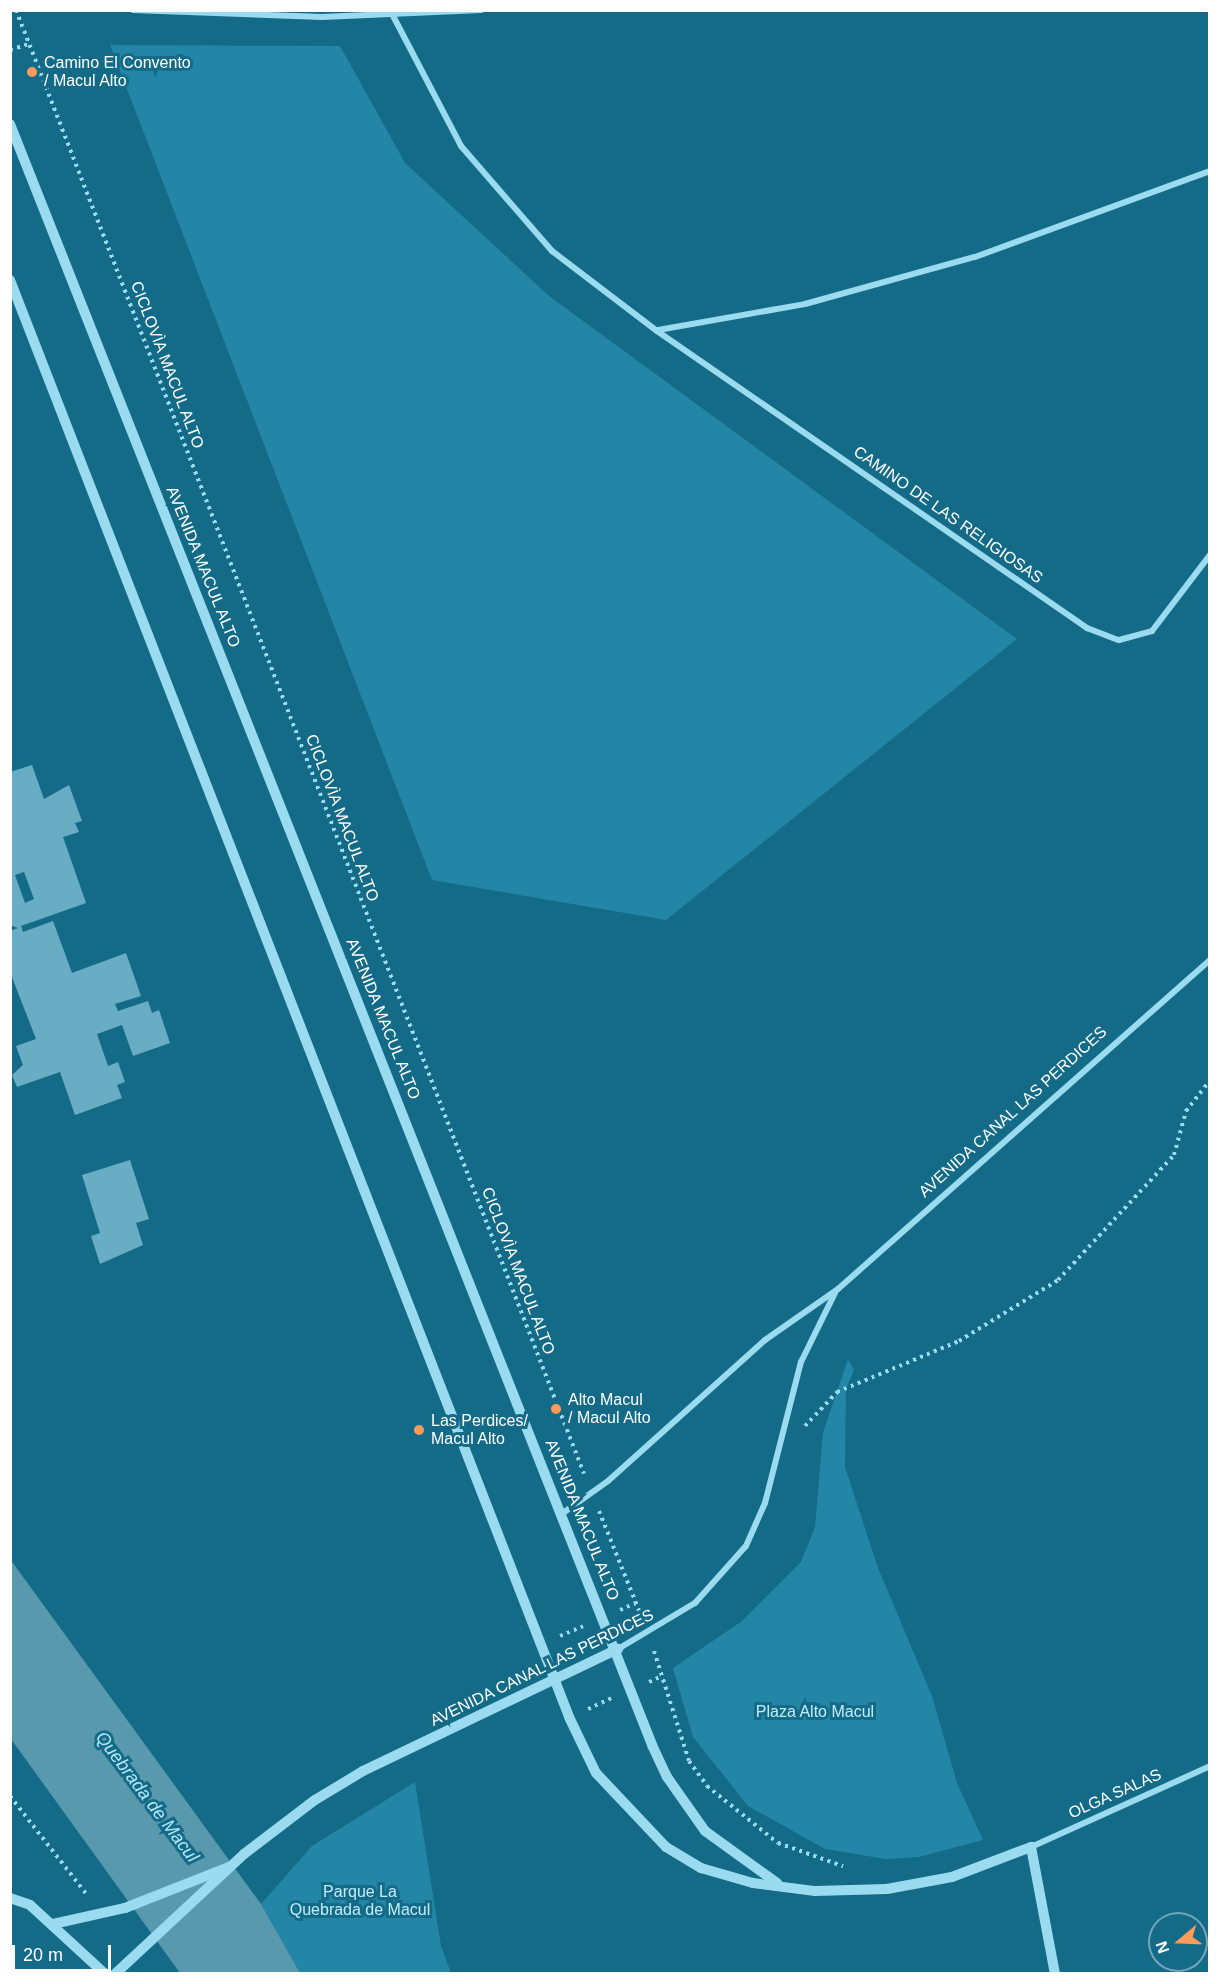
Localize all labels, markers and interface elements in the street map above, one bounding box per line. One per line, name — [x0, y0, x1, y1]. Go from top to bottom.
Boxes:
place label: Camino El Convento / Macul Alto — [44, 53, 191, 91]
marker: Camino El Convento / Macul Alto — [25, 65, 39, 79]
street label: CICLOVÌA MACUL ALTO — [126, 278, 208, 452]
street label: CAMINO DE LAS RELIGIOSAS — [850, 442, 1046, 588]
street label: AVENIDA MACUL ALTO — [161, 483, 245, 651]
street label: CICLOVÌA MACUL ALTO — [301, 731, 383, 905]
street label: AVENIDA MACUL ALTO — [341, 935, 425, 1103]
street label: AVENIDA CANAL LAS PERDICES — [915, 1022, 1111, 1202]
street label: CICLOVÌA MACUL ALTO — [477, 1184, 559, 1358]
place label: Alto Macul / Macul Alto — [568, 1390, 652, 1428]
marker: Alto Macul / Macul Alto — [549, 1402, 563, 1416]
place label: Las Perdices/ Macul Alto — [431, 1411, 528, 1449]
marker: Las Perdices/ Macul Alto — [412, 1423, 426, 1437]
street label: AVENIDA MACUL ALTO — [540, 1436, 624, 1604]
street label: AVENIDA CANAL LAS PERDICES — [426, 1605, 658, 1731]
park label: Plaza Alto Macul — [755, 1702, 875, 1722]
water label: Quebrada de Macul — [91, 1727, 203, 1867]
street label: OLGA SALAS — [1065, 1765, 1165, 1823]
park label: Parque La Quebrada de Macul — [290, 1882, 430, 1920]
north arrow — [1148, 1912, 1208, 1972]
scale bar — [15, 1933, 114, 1971]
text: N — [1152, 1939, 1172, 1956]
text: 20 m — [23, 1945, 63, 1965]

